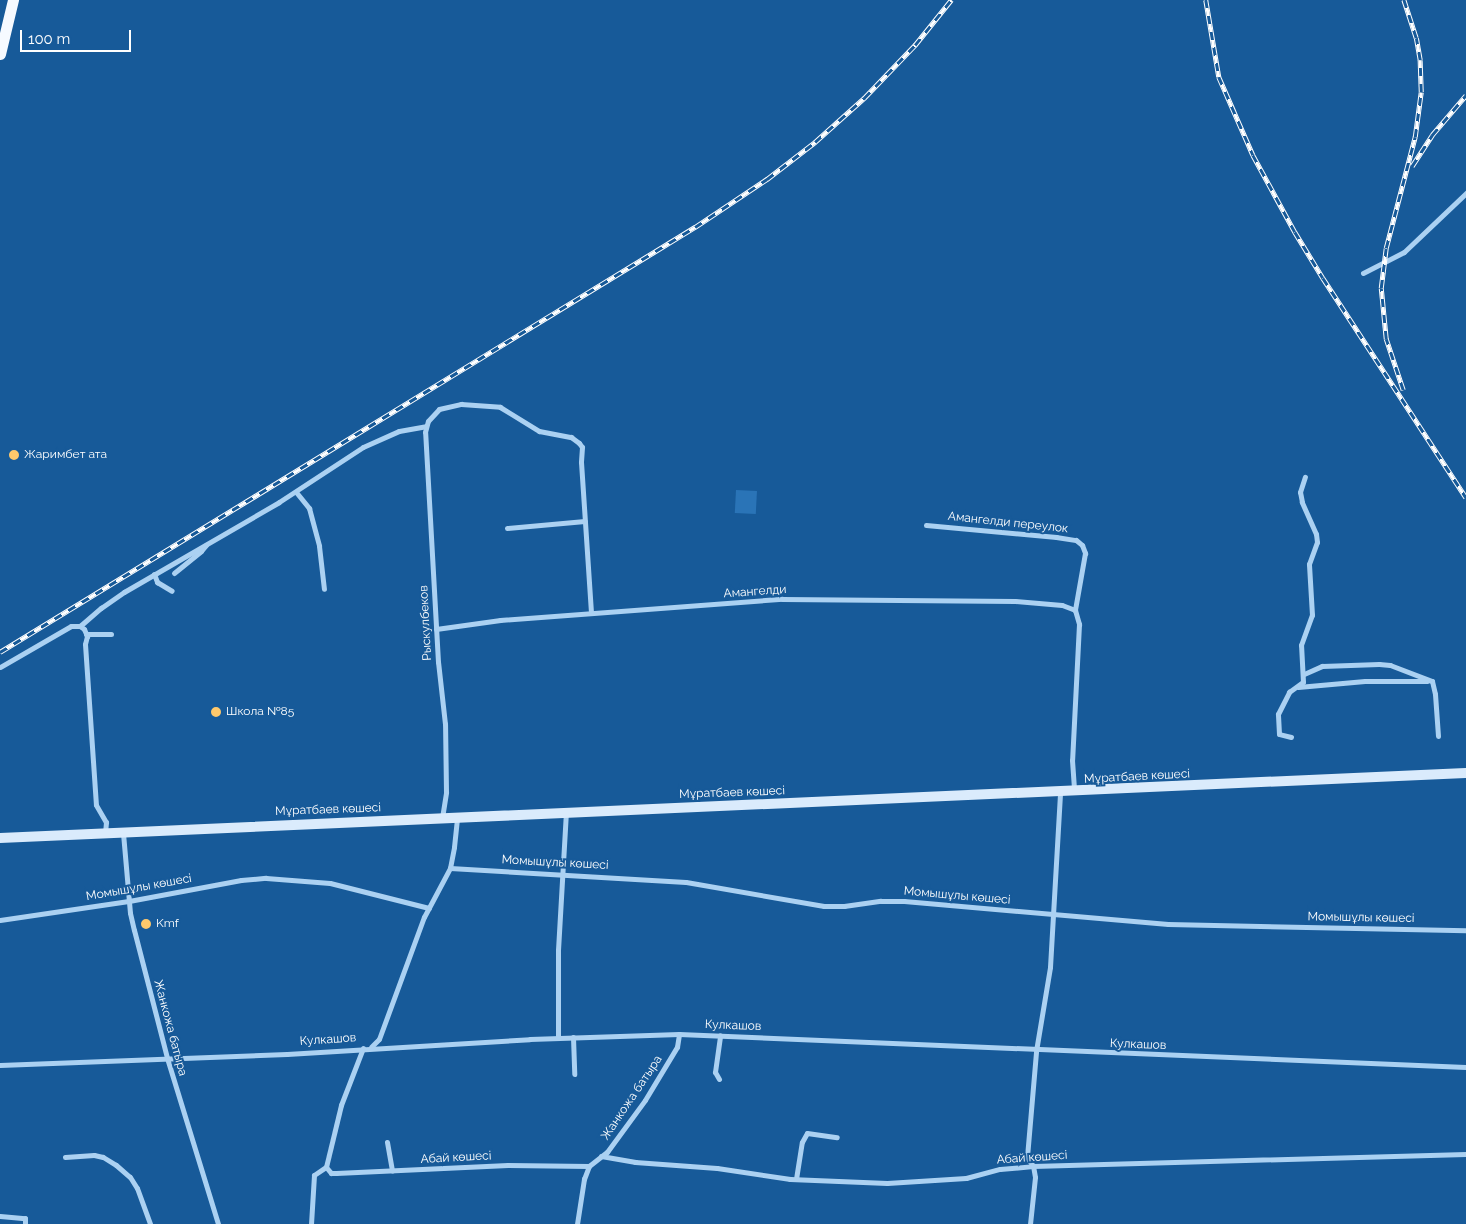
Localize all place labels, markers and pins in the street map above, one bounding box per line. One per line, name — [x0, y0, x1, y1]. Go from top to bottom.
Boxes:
place label: Жаримбет ата — [24, 448, 107, 462]
marker: Жаримбет ата — [8, 449, 20, 461]
place label: Школа №85 — [226, 705, 294, 719]
marker: Школа №85 — [210, 706, 222, 718]
place label: Kmf — [156, 917, 179, 931]
marker: Kmf — [140, 918, 152, 930]

